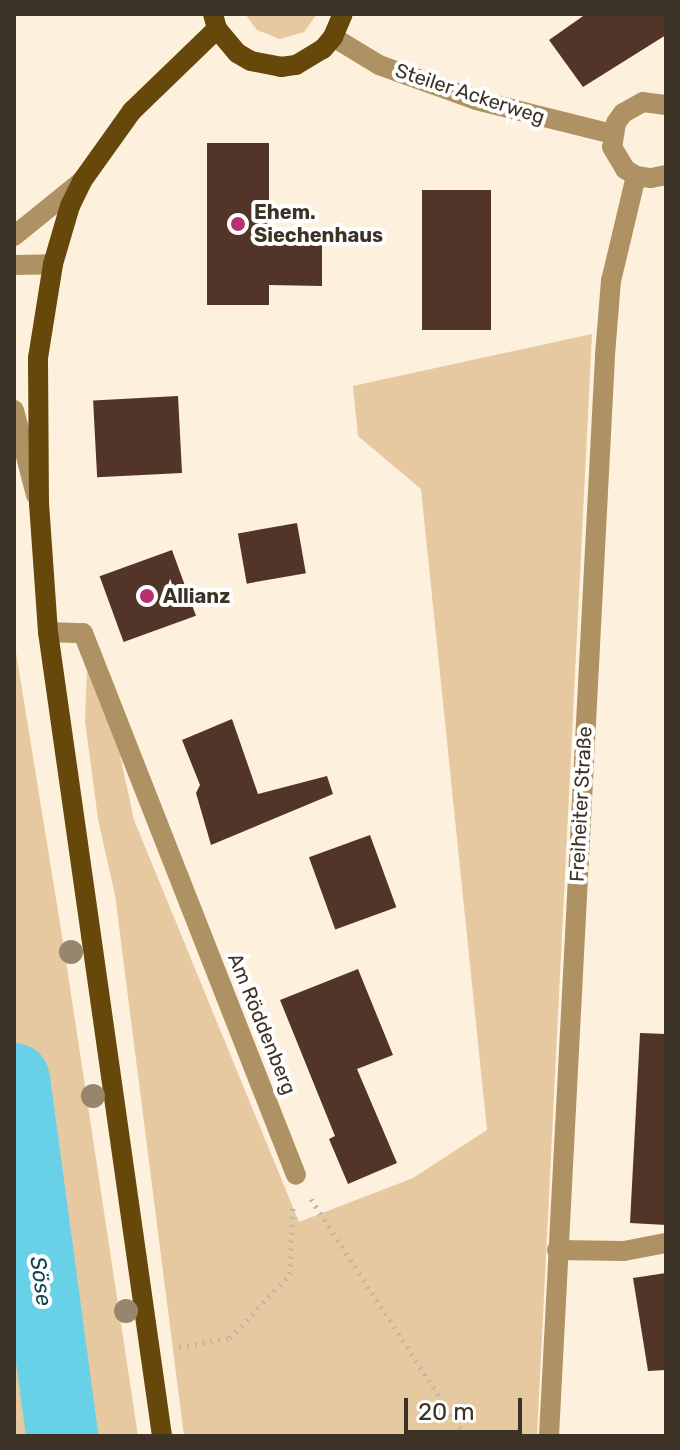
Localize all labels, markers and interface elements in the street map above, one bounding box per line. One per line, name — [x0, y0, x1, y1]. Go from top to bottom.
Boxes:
street label: Steiler Ackerweg — [392, 58, 548, 130]
place label: Ehem. Siechenhaus — [254, 200, 383, 247]
marker: Ehem. Siechenhaus — [229, 215, 247, 233]
place label: Allianz — [163, 584, 230, 608]
marker: Allianz — [138, 587, 156, 605]
street label: Freiheiter Straße — [565, 725, 597, 883]
street label: Am Röddenberg — [223, 950, 301, 1098]
water label: Söse — [24, 1255, 58, 1307]
scale bar — [408, 1382, 526, 1432]
text: 20 m — [418, 1398, 475, 1426]

